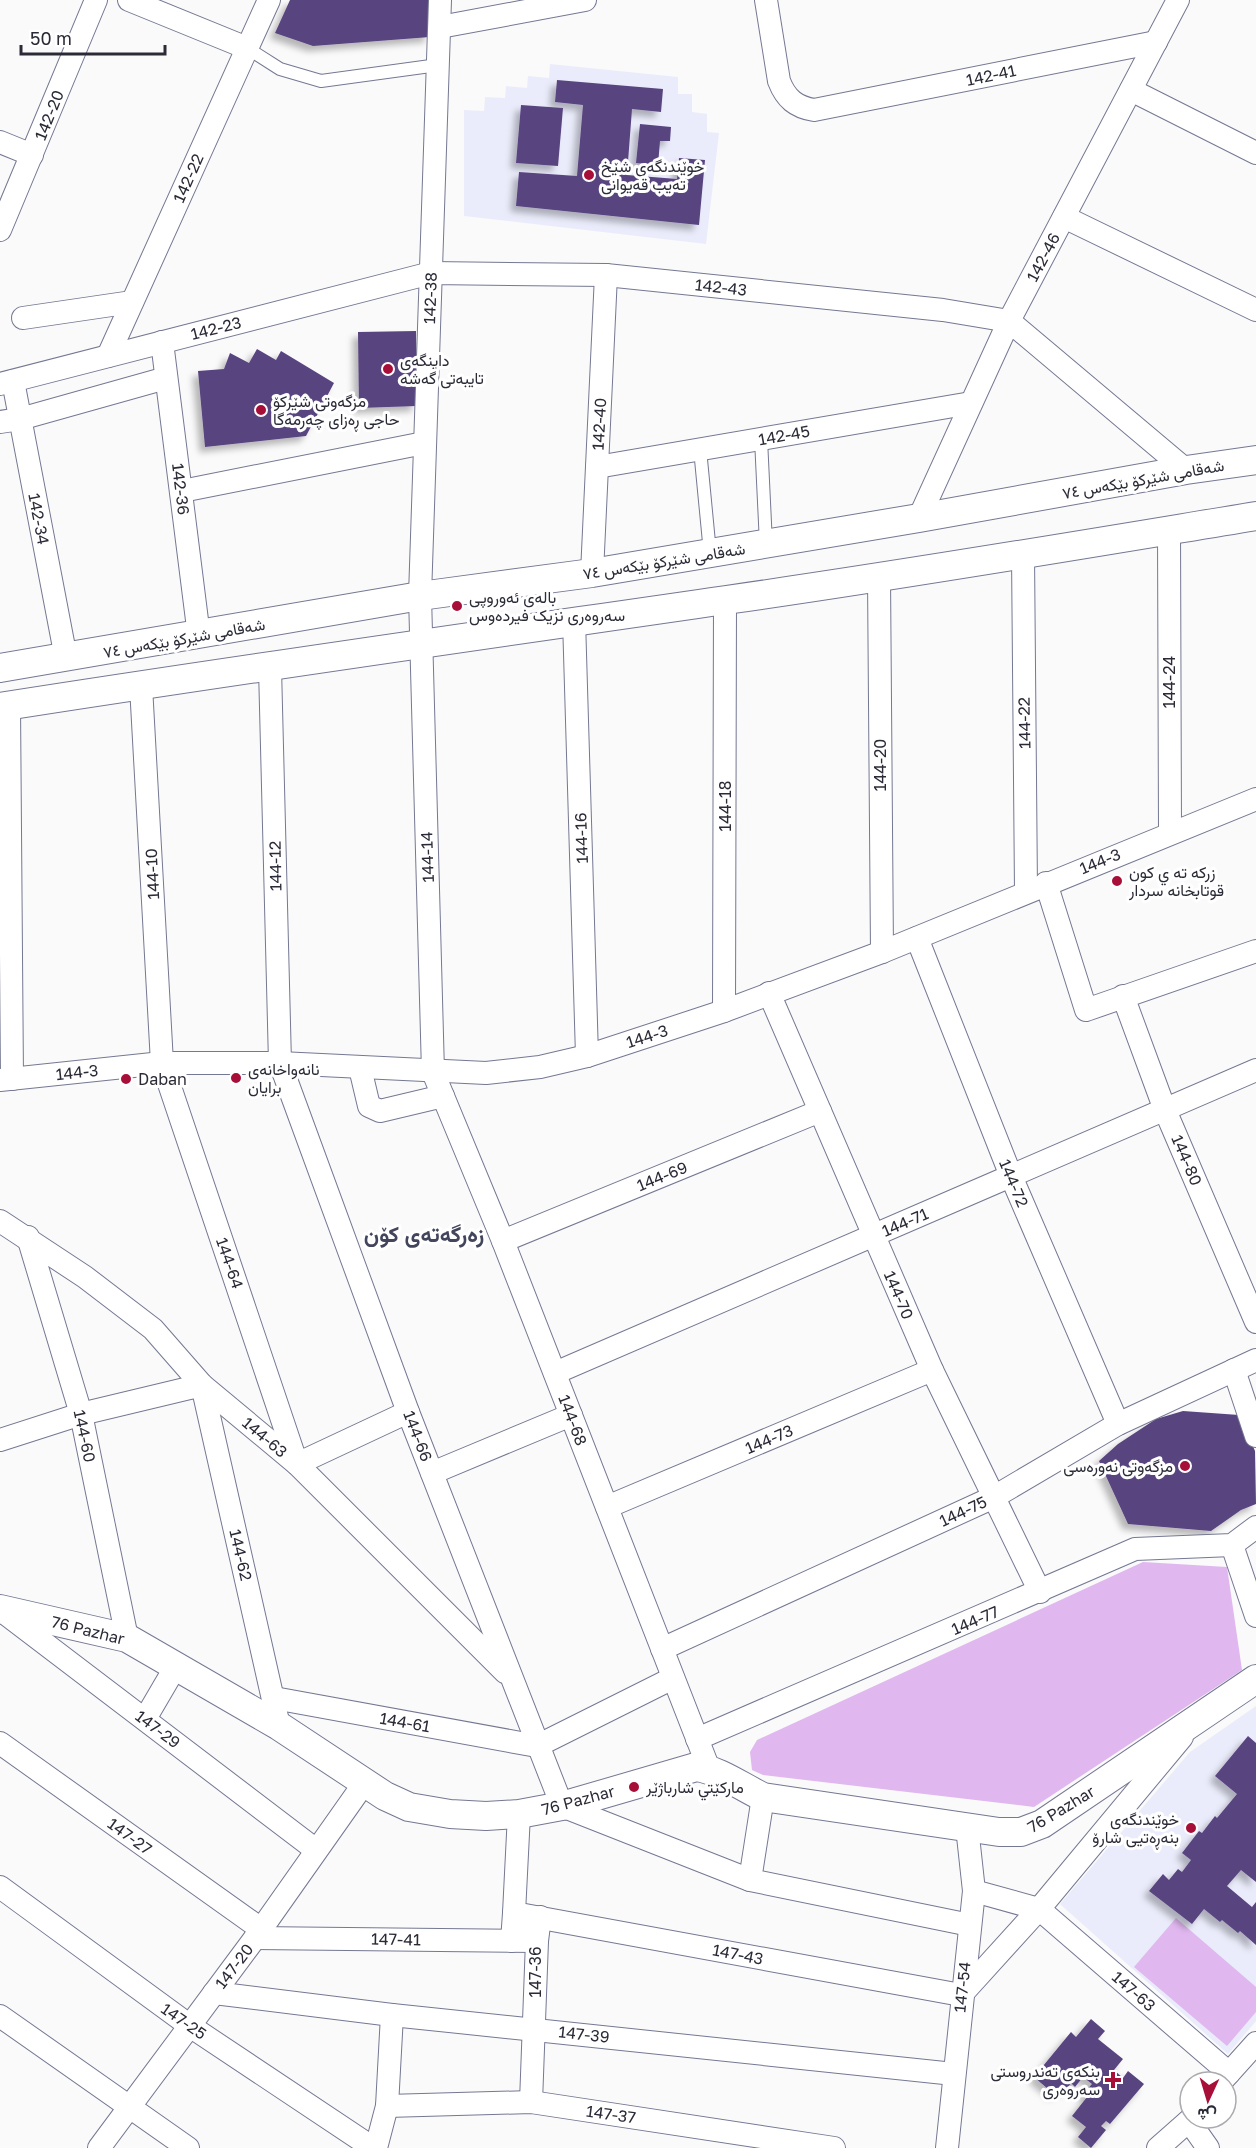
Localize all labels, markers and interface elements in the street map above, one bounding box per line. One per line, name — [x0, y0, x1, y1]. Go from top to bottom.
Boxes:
scale bar — [21, 18, 165, 56]
text: 50 m — [30, 27, 72, 49]
street label: 142-41 — [964, 60, 1018, 90]
street label: 142-20 — [30, 87, 68, 143]
street label: 142-22 — [168, 150, 208, 206]
place label: خوێندنگەی شێخ تەیب قەیوانی — [601, 156, 705, 195]
marker: خوێندنگەی شێخ تەیب قەیوانی — [582, 168, 596, 182]
street label: 142-46 — [1022, 229, 1064, 285]
street label: 142-38 — [419, 272, 441, 324]
street label: 142-43 — [694, 274, 748, 300]
street label: 142-23 — [189, 312, 243, 344]
place label: داینگەی تایبەتی گەشە — [400, 350, 484, 389]
marker: داینگەی تایبەتی گەشە — [381, 362, 395, 376]
place label: مزگەوتی شێرکۆ حاجی ڕەزای چەرمەگا — [273, 391, 400, 432]
street label: 142-40 — [588, 397, 610, 451]
marker: مزگەوتی شێرکۆ حاجی ڕەزای چەرمەگا — [254, 403, 268, 417]
street label: 142-45 — [757, 421, 811, 449]
street label: شەقامی شێرکۆ بێکەس ٧٤ — [1060, 455, 1226, 504]
street label: 142-36 — [168, 462, 194, 516]
street label: 142-34 — [24, 492, 54, 546]
street label: شەقامی شێرکۆ بێکەس ٧٤ — [581, 538, 747, 585]
place label: بالەی ئەوروپی سەروەری نزیک فیردەوس — [469, 587, 625, 626]
marker: بالەی ئەوروپی سەروەری نزیک فیردەوس — [450, 599, 464, 613]
street label: شەقامی شێرکۆ بێکەس ٧٤ — [101, 614, 267, 663]
street label: 144-24 — [1159, 656, 1179, 708]
street label: 144-22 — [1014, 697, 1034, 749]
street label: 144-20 — [870, 739, 890, 791]
street label: 144-18 — [715, 781, 735, 831]
street label: 144-16 — [570, 812, 592, 864]
street label: 144-14 — [416, 831, 438, 883]
street label: 144-12 — [265, 841, 285, 891]
street label: 144-3 — [1076, 844, 1124, 878]
street label: 144-10 — [141, 848, 163, 900]
place label: زركه ته ي كون قوتابخانه سردار — [1128, 862, 1224, 901]
marker: زركه ته ي كون قوتابخانه سردار — [1110, 874, 1124, 888]
street label: 144-3 — [624, 1020, 670, 1052]
place label: نانەواخانەی برایان — [248, 1059, 319, 1098]
street label: 144-3 — [55, 1060, 99, 1084]
place label: Daban — [138, 1069, 187, 1089]
marker: نانەواخانەی برایان — [229, 1071, 243, 1085]
marker: Daban — [119, 1072, 133, 1086]
street label: 144-80 — [1167, 1132, 1207, 1188]
street label: 144-72 — [995, 1156, 1033, 1210]
street label: 144-69 — [634, 1157, 690, 1195]
street label: 144-71 — [879, 1203, 932, 1241]
district label: زەرگەتەی کۆن — [364, 1220, 484, 1248]
street label: 144-64 — [212, 1235, 248, 1291]
street label: 144-70 — [880, 1268, 918, 1322]
street label: 144-68 — [554, 1392, 592, 1448]
street label: 144-60 — [70, 1408, 100, 1464]
street label: 144-66 — [399, 1408, 437, 1464]
street label: 144-63 — [238, 1412, 292, 1462]
street label: 144-73 — [742, 1420, 796, 1458]
place label: مزگەوتی نەورەسی — [1063, 1456, 1173, 1477]
marker: مزگەوتی نەورەسی — [1178, 1459, 1192, 1473]
street label: 144-75 — [936, 1491, 990, 1531]
street label: 144-62 — [225, 1527, 257, 1583]
street label: 144-77 — [948, 1601, 1002, 1639]
street label: 76 Pazhar — [49, 1611, 127, 1649]
street label: 147-29 — [132, 1706, 184, 1752]
street label: 144-61 — [378, 1708, 432, 1736]
place label: مارکێتي شارباژێر — [645, 1777, 744, 1801]
marker: مارکێتي شارباژێر — [627, 1780, 641, 1794]
street label: 76 Pazhar — [539, 1781, 617, 1819]
street label: 76 Pazhar — [1024, 1781, 1098, 1837]
place label: خوێندنگەی بنەڕەتیی شارۆ — [1092, 1809, 1179, 1850]
street label: 147-27 — [104, 1813, 156, 1859]
marker: خوێندنگەی بنەڕەتیی شارۆ — [1184, 1821, 1198, 1835]
street label: 147-41 — [371, 1929, 421, 1949]
street label: 147-43 — [711, 1939, 765, 1969]
street label: 147-20 — [211, 1940, 257, 1992]
street label: 147-36 — [525, 1946, 545, 1998]
street label: 147-54 — [949, 1961, 975, 2013]
street label: 147-63 — [1108, 1967, 1160, 2015]
street label: 147-25 — [158, 1998, 210, 2044]
street label: 147-39 — [558, 2021, 610, 2047]
place label: بنکەی تەندروستی سەروەری — [990, 2061, 1100, 2100]
north arrow — [1178, 2070, 1238, 2130]
marker: بنکەی تەندروستی سەروەری — [1104, 2071, 1122, 2089]
street label: 147-37 — [585, 2101, 637, 2127]
text: ش — [1197, 2104, 1217, 2126]

